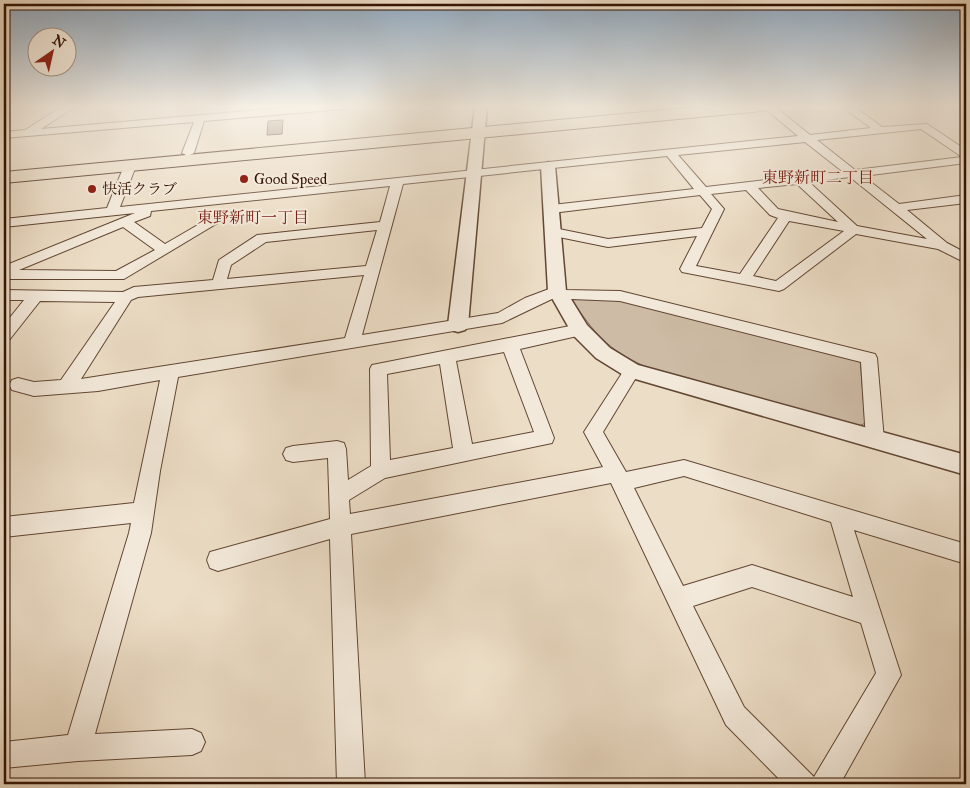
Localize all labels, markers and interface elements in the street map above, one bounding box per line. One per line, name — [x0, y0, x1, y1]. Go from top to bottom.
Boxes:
north arrow — [28, 28, 78, 78]
text: N — [49, 31, 69, 52]
district label: 東野新町二丁目 — [762, 168, 874, 187]
place label: Good Speed — [254, 170, 328, 188]
marker: Good Speed — [238, 173, 250, 185]
place label: 快活クラブ — [102, 180, 177, 198]
marker: 快活クラブ — [86, 183, 98, 195]
district label: 東野新町一丁目 — [197, 208, 309, 227]

